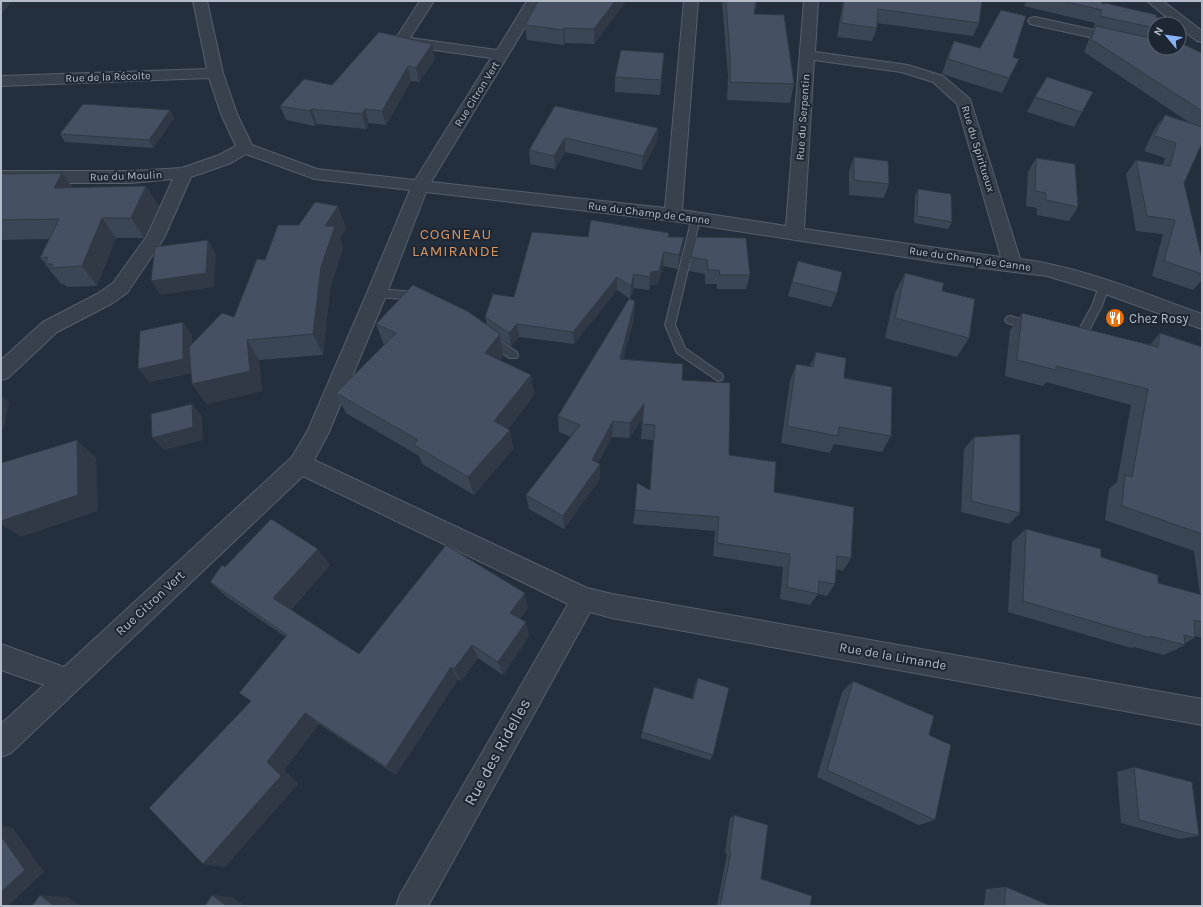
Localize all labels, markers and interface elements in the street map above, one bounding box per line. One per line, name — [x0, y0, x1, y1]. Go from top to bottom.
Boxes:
north arrow — [1147, 16, 1187, 56]
text: N — [1151, 25, 1166, 38]
street label: Rue Citron Vert — [452, 59, 502, 129]
street label: Rue de la Récolte — [65, 69, 151, 85]
street label: Rue du Serpentin — [793, 73, 813, 161]
street label: Rue du Spiritueux — [959, 104, 997, 194]
street label: Rue du Moulin — [90, 168, 162, 184]
street label: Rue du Champ de Canne — [587, 199, 711, 227]
district label: COGNEAU LAMIRANDE — [412, 225, 500, 260]
street label: Rue du Champ de Canne — [908, 244, 1032, 274]
restaurant icon: Chez Rosy — [1104, 307, 1126, 329]
place label: Chez Rosy — [1129, 311, 1188, 326]
street label: Rue Citron Vert — [113, 567, 187, 639]
street label: Rue de la Limande — [838, 639, 948, 673]
street label: Rue des Ridelles — [460, 695, 534, 809]

